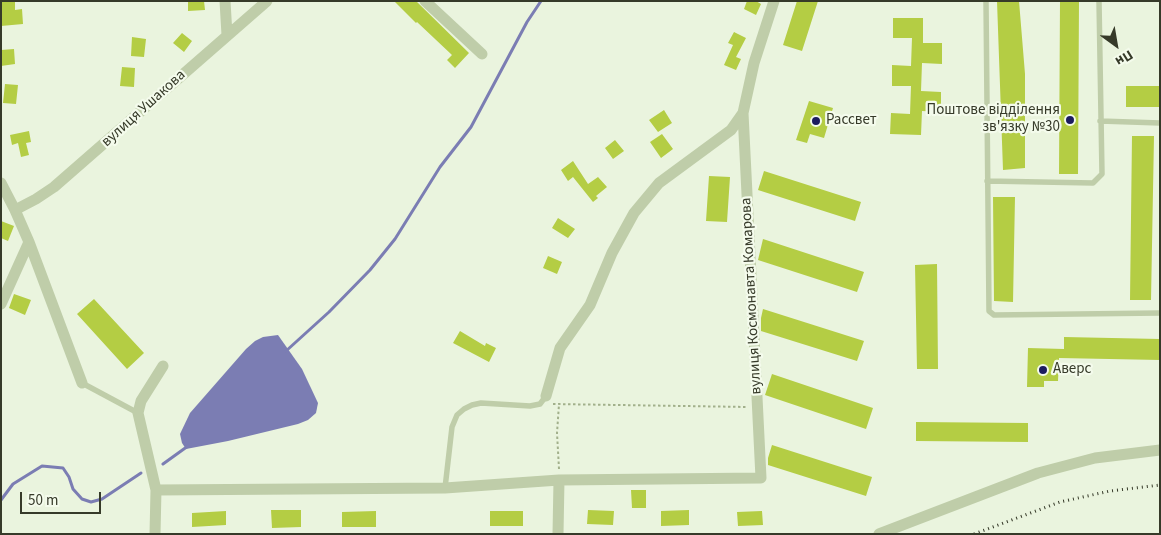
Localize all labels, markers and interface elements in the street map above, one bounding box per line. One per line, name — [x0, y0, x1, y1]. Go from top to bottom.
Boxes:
north arrow — [1091, 20, 1141, 70]
text: Пн — [1111, 45, 1137, 71]
street label: вулиця Ушакова — [98, 67, 190, 151]
place label: Поштове відділення зв'язку №30 — [926, 102, 1060, 137]
place label: Рассвет — [826, 112, 877, 130]
marker: Поштове відділення зв'язку №30 — [1064, 114, 1076, 126]
marker: Рассвет — [810, 115, 822, 127]
street label: вулиця Космонавта Комарова — [738, 197, 766, 395]
place label: Аверс — [1053, 361, 1091, 379]
marker: Аверс — [1037, 364, 1049, 376]
scale bar — [22, 482, 104, 514]
text: 50 m — [28, 490, 58, 511]

